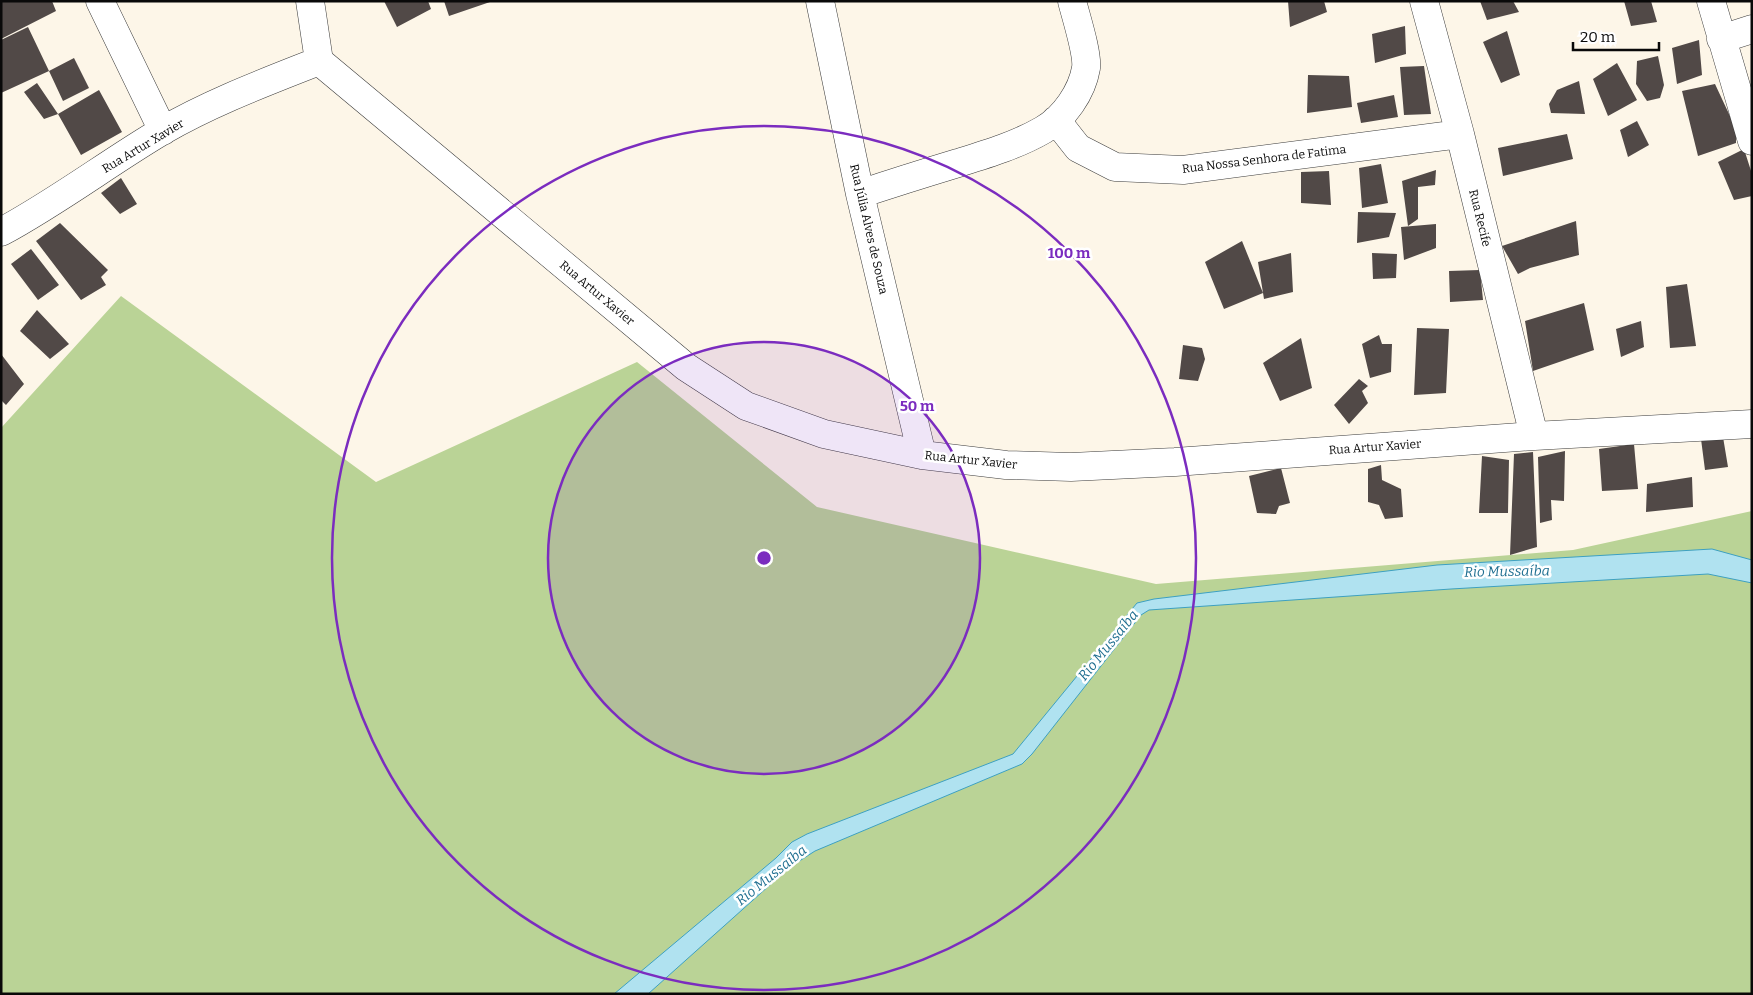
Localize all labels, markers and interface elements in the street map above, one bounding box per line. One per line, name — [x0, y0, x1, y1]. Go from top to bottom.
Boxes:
scale bar — [1573, 20, 1659, 52]
text: 20 m — [1580, 28, 1616, 46]
street label: Rua Artur Xavier — [100, 116, 187, 176]
street label: Rua Nossa Senhora de Fatima — [1181, 142, 1347, 176]
street label: Rua Júlia Alves de Souza — [847, 163, 891, 296]
street label: Rua Recife — [1466, 188, 1494, 248]
text: 100 m — [1048, 244, 1091, 262]
street label: Rua Artur Xavier — [557, 258, 638, 329]
text: 50 m — [900, 397, 935, 415]
street label: Rua Artur Xavier — [1328, 437, 1423, 457]
street label: Rua Artur Xavier — [924, 448, 1019, 472]
centre of rings — [755, 549, 773, 567]
water label: Rio Mussaíba — [1464, 562, 1550, 581]
water label: Rio Mussaíba — [1075, 607, 1142, 684]
water label: Rio Mussaíba — [733, 842, 810, 909]

